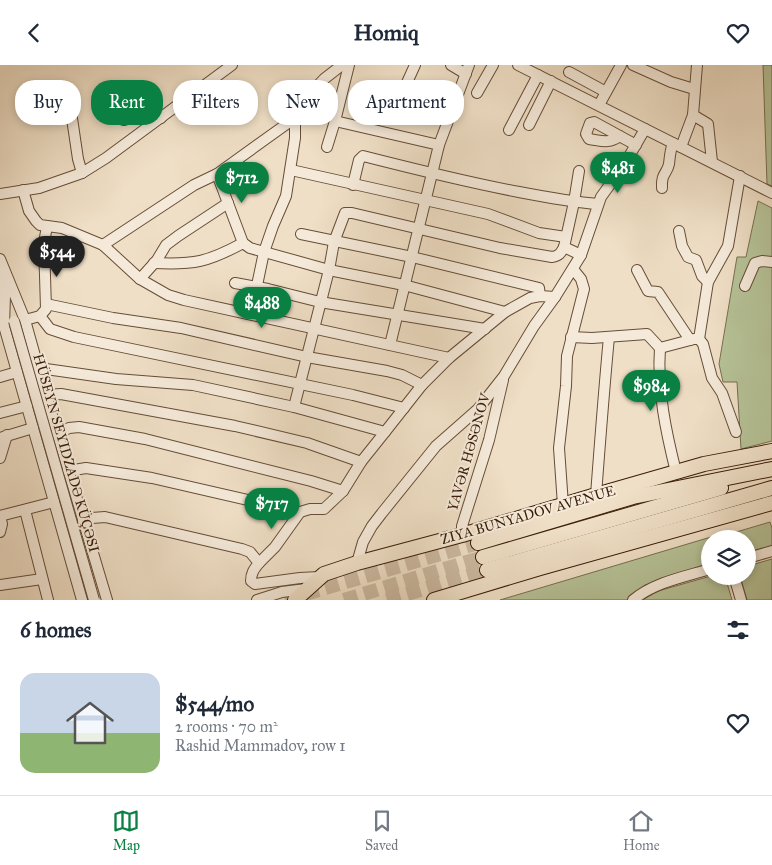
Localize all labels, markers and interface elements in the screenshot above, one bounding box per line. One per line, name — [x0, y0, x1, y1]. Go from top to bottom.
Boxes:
icon: back — [20, 19, 48, 47]
text: Homiq — [354, 19, 418, 46]
icon: heart — [724, 19, 752, 47]
chip: Buy — [15, 80, 81, 125]
chip: Rent — [91, 80, 163, 125]
chip: Filters — [173, 80, 258, 125]
chip: New — [268, 80, 338, 125]
chip: Apartment — [348, 80, 464, 125]
pin: $481 — [588, 151, 648, 194]
text: $481 — [601, 158, 635, 177]
pin: $712 — [212, 161, 272, 204]
text: $712 — [226, 168, 258, 187]
pin: $544 — [27, 235, 87, 278]
text: $544 — [40, 242, 74, 261]
pin: $488 — [232, 287, 292, 329]
text: $488 — [244, 293, 280, 312]
street label: HÜSEYN SEYIDZADƏ KÜÇƏSI — [29, 351, 104, 554]
pin: $984 — [621, 369, 681, 412]
text: $984 — [633, 376, 669, 395]
street label: YAVƏR HƏSƏNOV — [444, 390, 494, 513]
street label: ZIYA BUNYADOV AVENUE — [439, 482, 617, 548]
pin: $717 — [242, 487, 302, 530]
text: $717 — [256, 494, 289, 513]
map controls — [701, 530, 756, 585]
button: layers — [701, 530, 756, 585]
icon: filters — [724, 616, 752, 644]
text: 6 homes — [20, 617, 92, 643]
text: $544/mo — [175, 691, 254, 717]
icon: home — [60, 693, 120, 753]
icon: heart — [724, 709, 752, 737]
text: 2 rooms · 70 m² — [175, 717, 278, 736]
text: Rashid Mammadov, row 1 — [175, 736, 346, 755]
tab: Map — [112, 807, 140, 854]
tab: Saved — [365, 807, 398, 854]
tab: Home — [623, 807, 660, 854]

